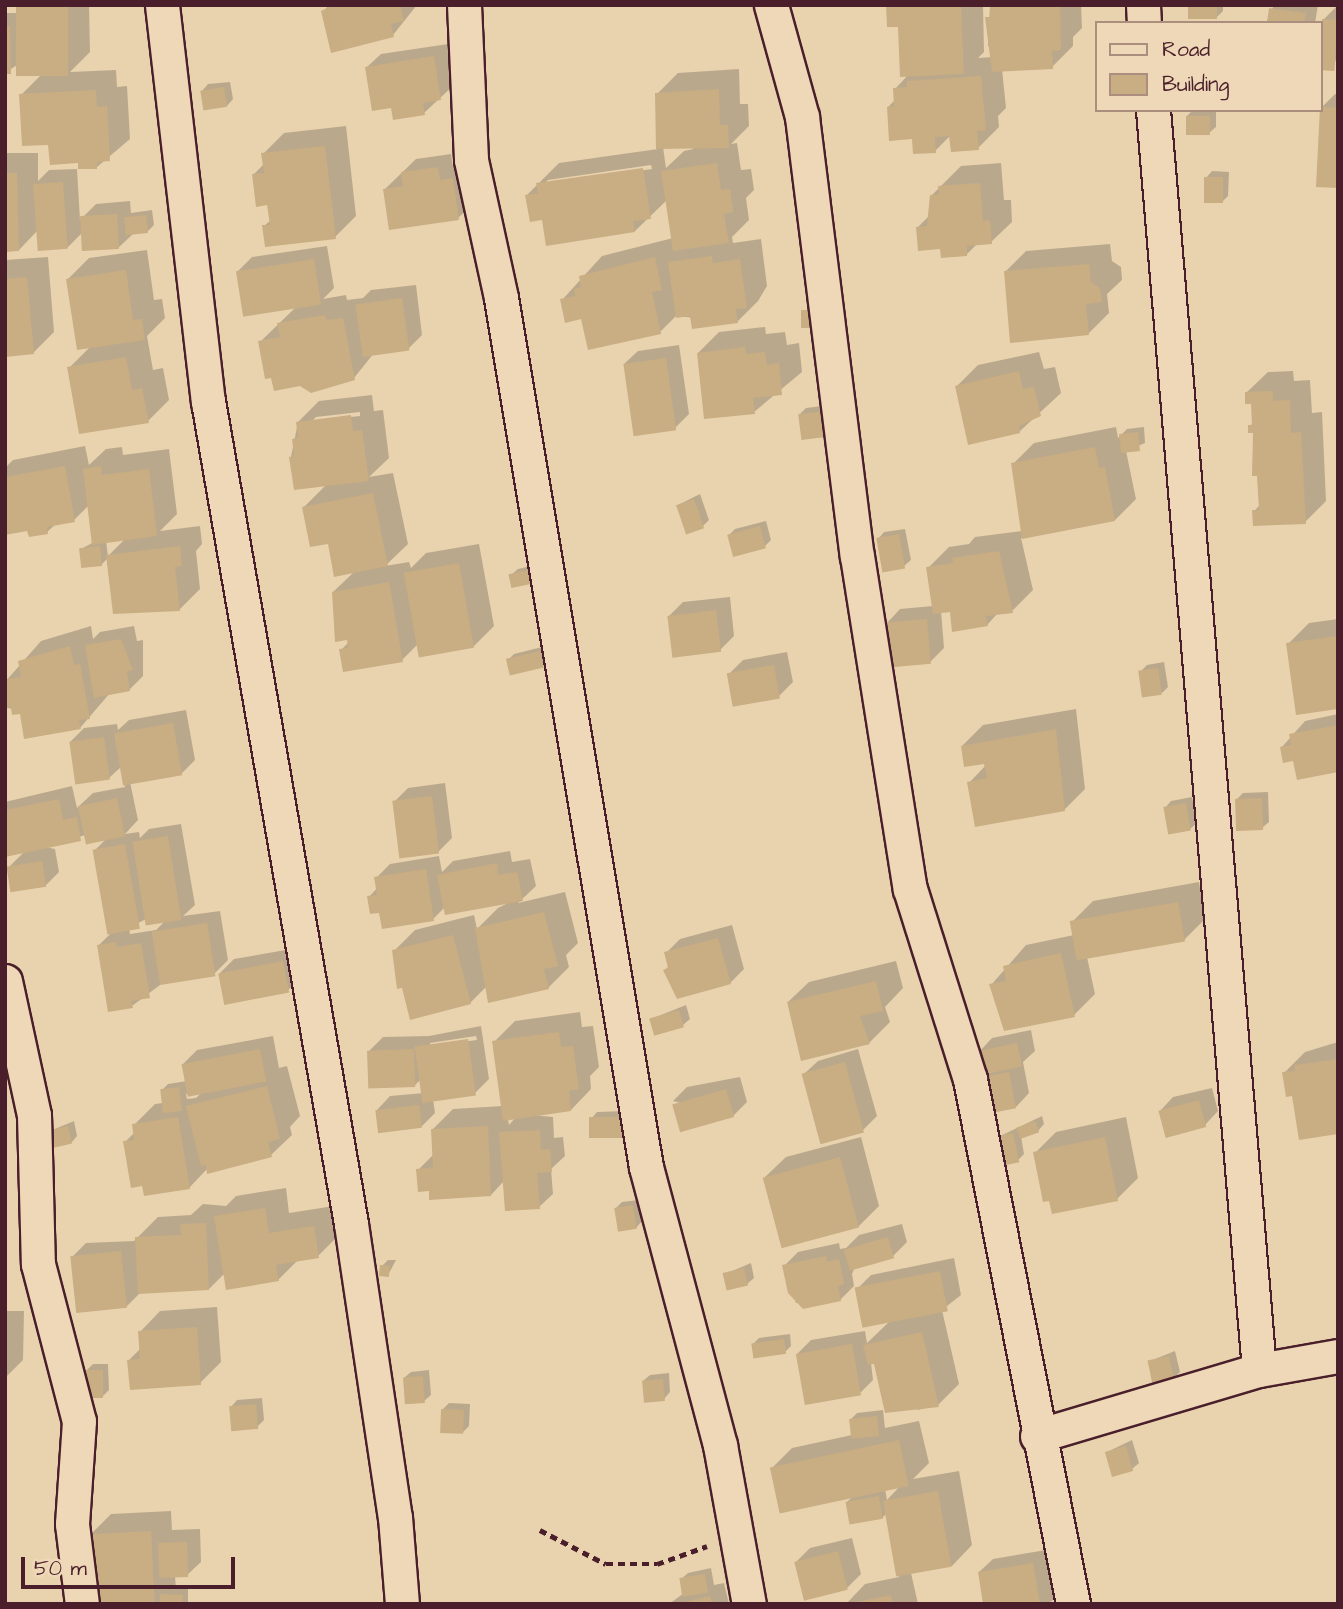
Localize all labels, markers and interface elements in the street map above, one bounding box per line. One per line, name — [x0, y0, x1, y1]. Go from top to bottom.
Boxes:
legend — [1094, 21, 1322, 112]
text: Road — [1162, 35, 1210, 64]
text: Building — [1162, 70, 1229, 99]
scale bar — [24, 1542, 238, 1586]
text: 50 m — [34, 1554, 87, 1583]

